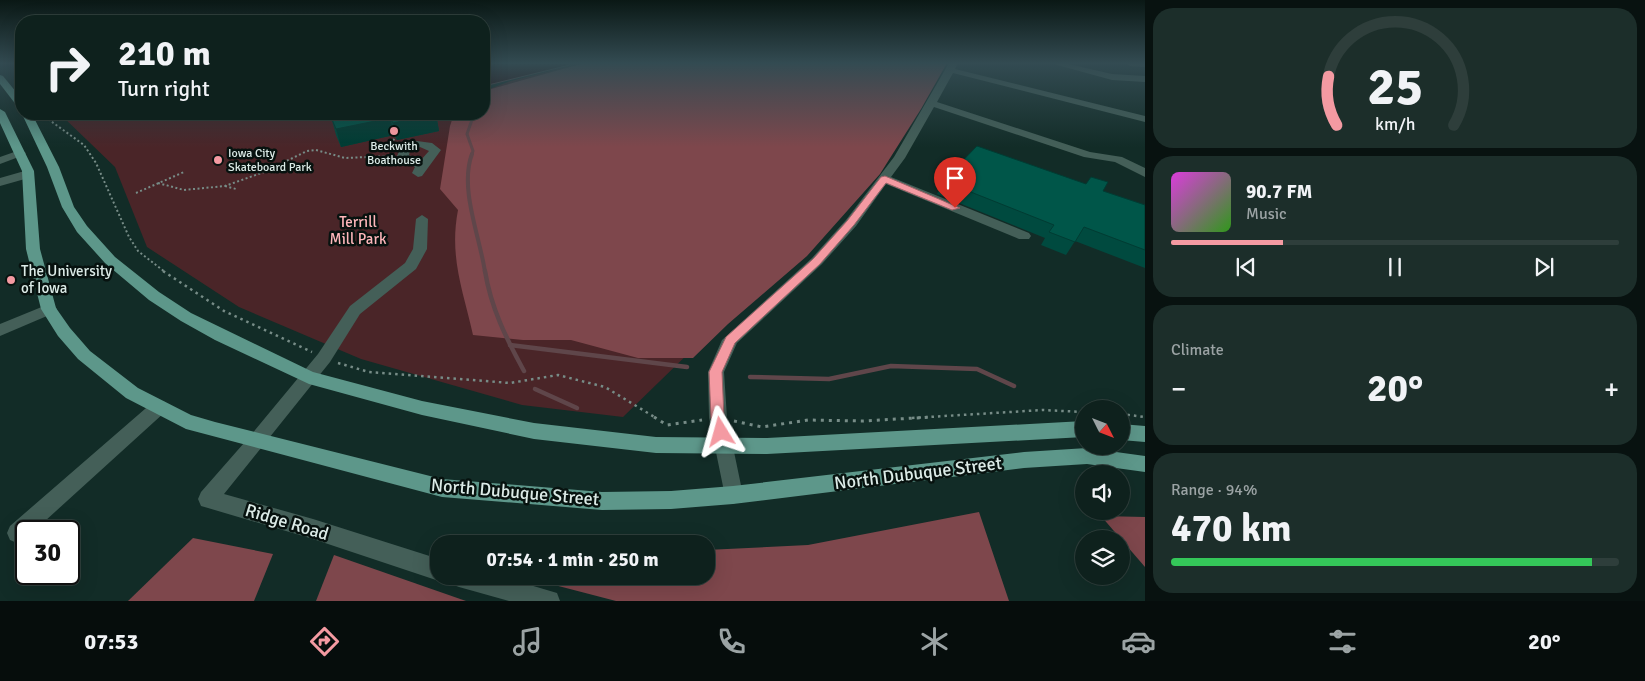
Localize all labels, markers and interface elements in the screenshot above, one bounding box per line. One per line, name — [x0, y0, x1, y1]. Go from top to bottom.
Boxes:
text: 210 m — [118, 32, 211, 75]
icon: right — [35, 35, 100, 100]
text: 25 — [1367, 55, 1423, 119]
text: Turn right — [118, 75, 210, 102]
text: km/h — [1375, 113, 1415, 135]
marker: Beckwith Boathouse — [388, 125, 400, 137]
place label: Beckwith Boathouse — [367, 139, 421, 168]
place label: Iowa City Skateboard Park — [228, 146, 312, 175]
marker: Iowa City Skateboard Park — [212, 154, 224, 166]
pin — [934, 157, 976, 208]
icon: arrive — [941, 164, 969, 192]
text: 90.7 FM — [1246, 180, 1312, 204]
text: Music — [1246, 204, 1287, 224]
park label: Terrill Mill Park — [330, 213, 387, 248]
icon: previous — [1232, 253, 1260, 281]
icon: pause — [1381, 253, 1409, 281]
icon: next — [1530, 253, 1558, 281]
place label: The University of Iowa — [21, 262, 112, 297]
marker: The University of Iowa — [5, 274, 17, 286]
text: Climate — [1171, 340, 1224, 360]
text: 20° — [1367, 365, 1423, 412]
text: − — [1171, 372, 1186, 406]
text: + — [1604, 372, 1619, 406]
north arrow — [1075, 400, 1130, 455]
map controls — [1075, 400, 1130, 585]
position arrow — [694, 405, 746, 457]
street label: North Dubuque Street — [833, 452, 1003, 494]
button: sound — [1075, 465, 1130, 520]
street label: North Dubuque Street — [430, 474, 600, 510]
text: Range · 94% — [1171, 480, 1257, 500]
street label: Ridge Road — [243, 499, 331, 545]
text: 470 km — [1171, 505, 1292, 552]
speed limit sign: 30 — [15, 520, 80, 585]
button: layers — [1075, 530, 1130, 585]
text: 07:54 · 1 min · 250 m — [486, 548, 659, 572]
icon: directions — [307, 624, 342, 659]
icon: music — [510, 624, 545, 659]
icon: phone — [714, 624, 749, 659]
icon: climate — [917, 624, 952, 659]
icon: car — [1121, 624, 1156, 659]
icon: filters — [1325, 624, 1360, 659]
text: 07:53 — [84, 628, 138, 655]
text: 20° — [1528, 628, 1561, 655]

